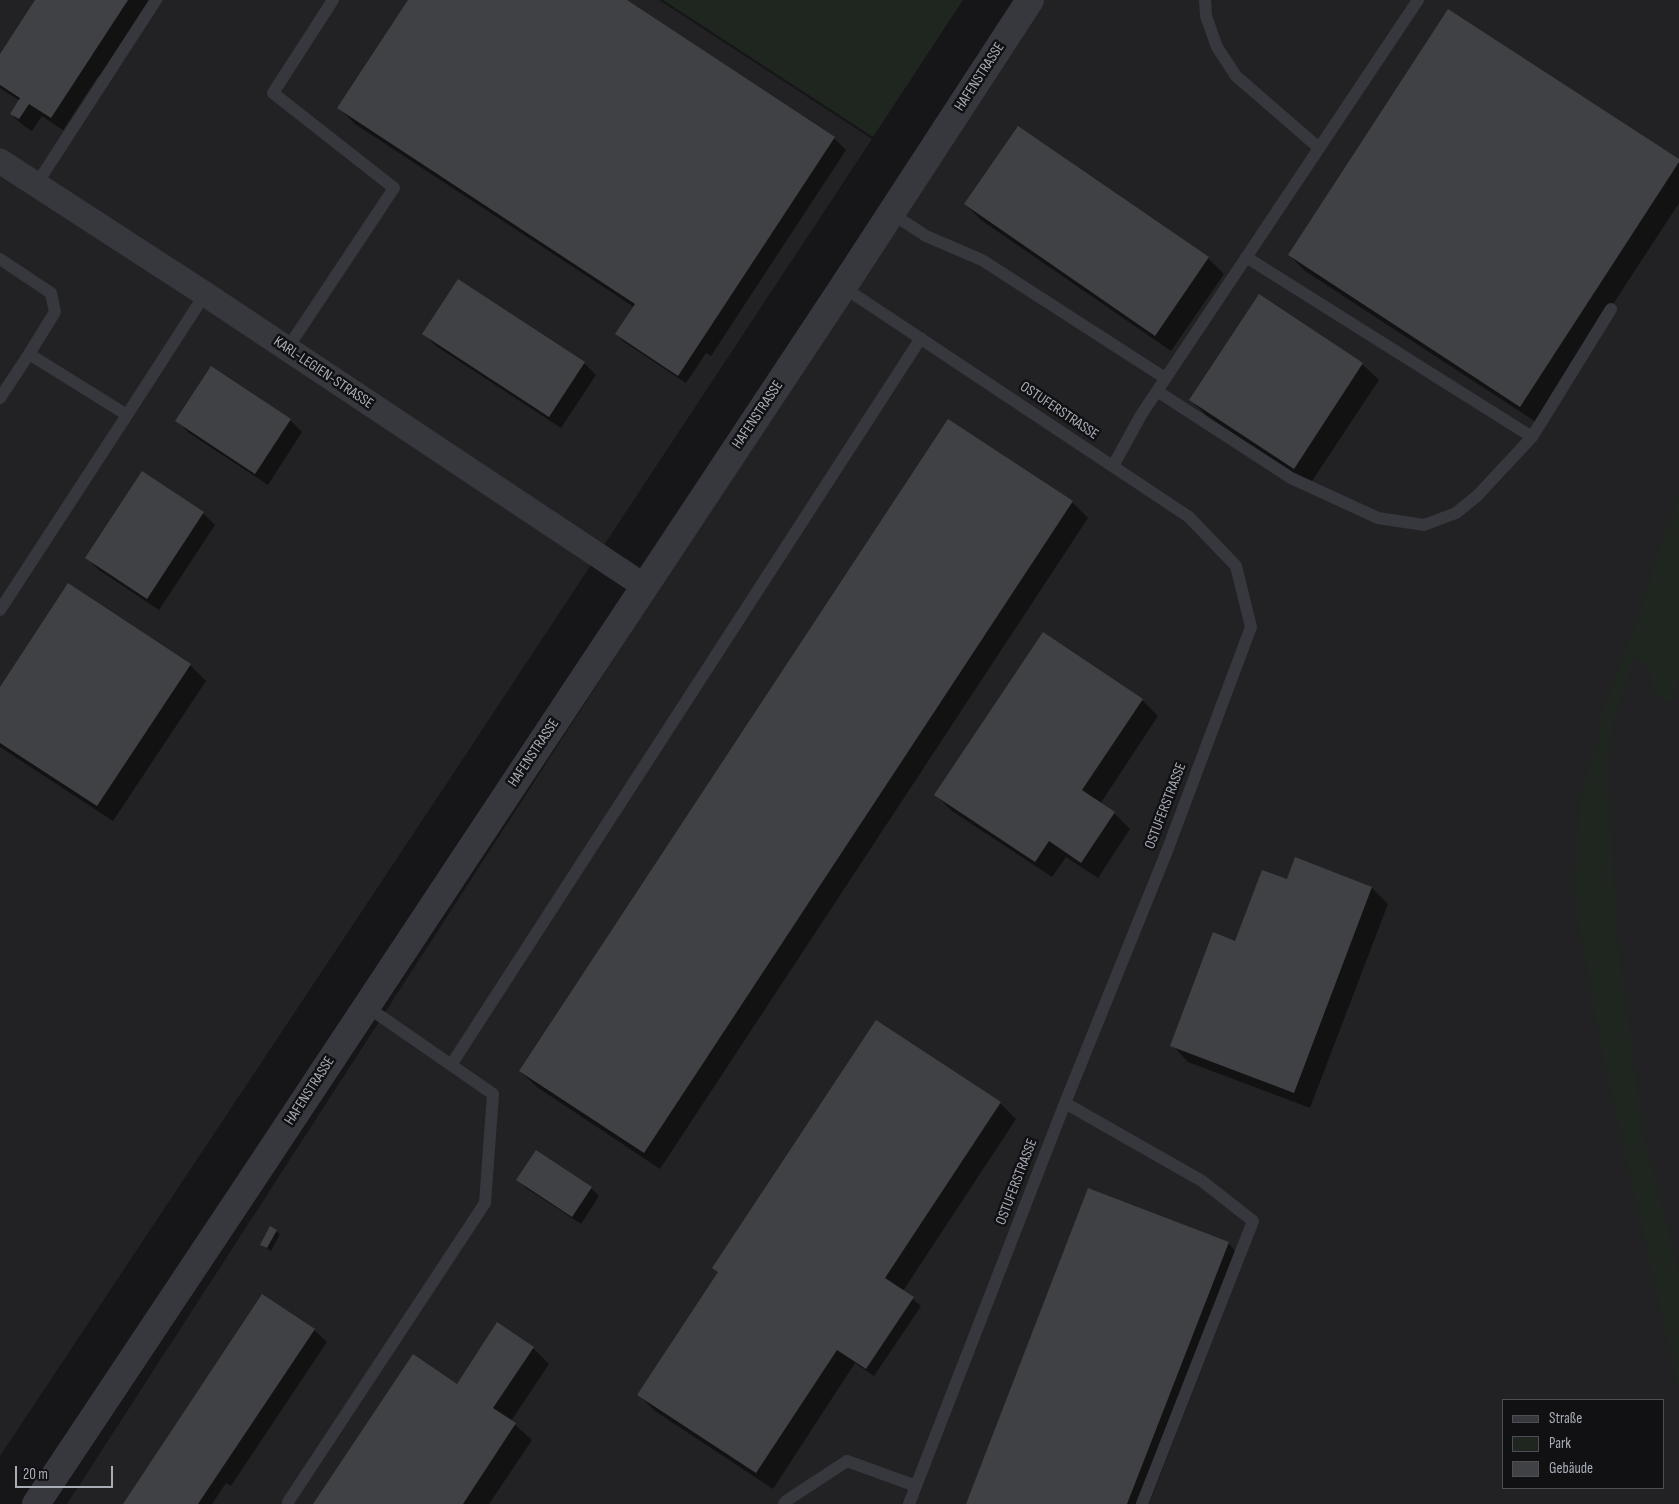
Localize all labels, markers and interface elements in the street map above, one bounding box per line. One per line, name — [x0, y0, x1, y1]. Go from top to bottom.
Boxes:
street label: HAFENSTRASSE — [951, 39, 1009, 115]
street label: KARL-LEGIEN-STRASSE — [270, 333, 376, 413]
street label: HAFENSTRASSE — [729, 378, 787, 452]
street label: OSTUFERSTRASSE — [1016, 378, 1102, 444]
street label: HAFENSTRASSE — [505, 716, 563, 790]
street label: OSTUFERSTRASSE — [1141, 760, 1191, 852]
street label: HAFENSTRASSE — [281, 1053, 339, 1129]
street label: OSTUFERSTRASSE — [992, 1136, 1042, 1228]
legend — [1502, 1399, 1664, 1489]
text: Straße — [1549, 1409, 1582, 1428]
text: Park — [1549, 1434, 1571, 1453]
scale bar — [18, 1456, 115, 1488]
text: Gebäude — [1549, 1459, 1593, 1478]
text: 20 m — [23, 1465, 48, 1484]

